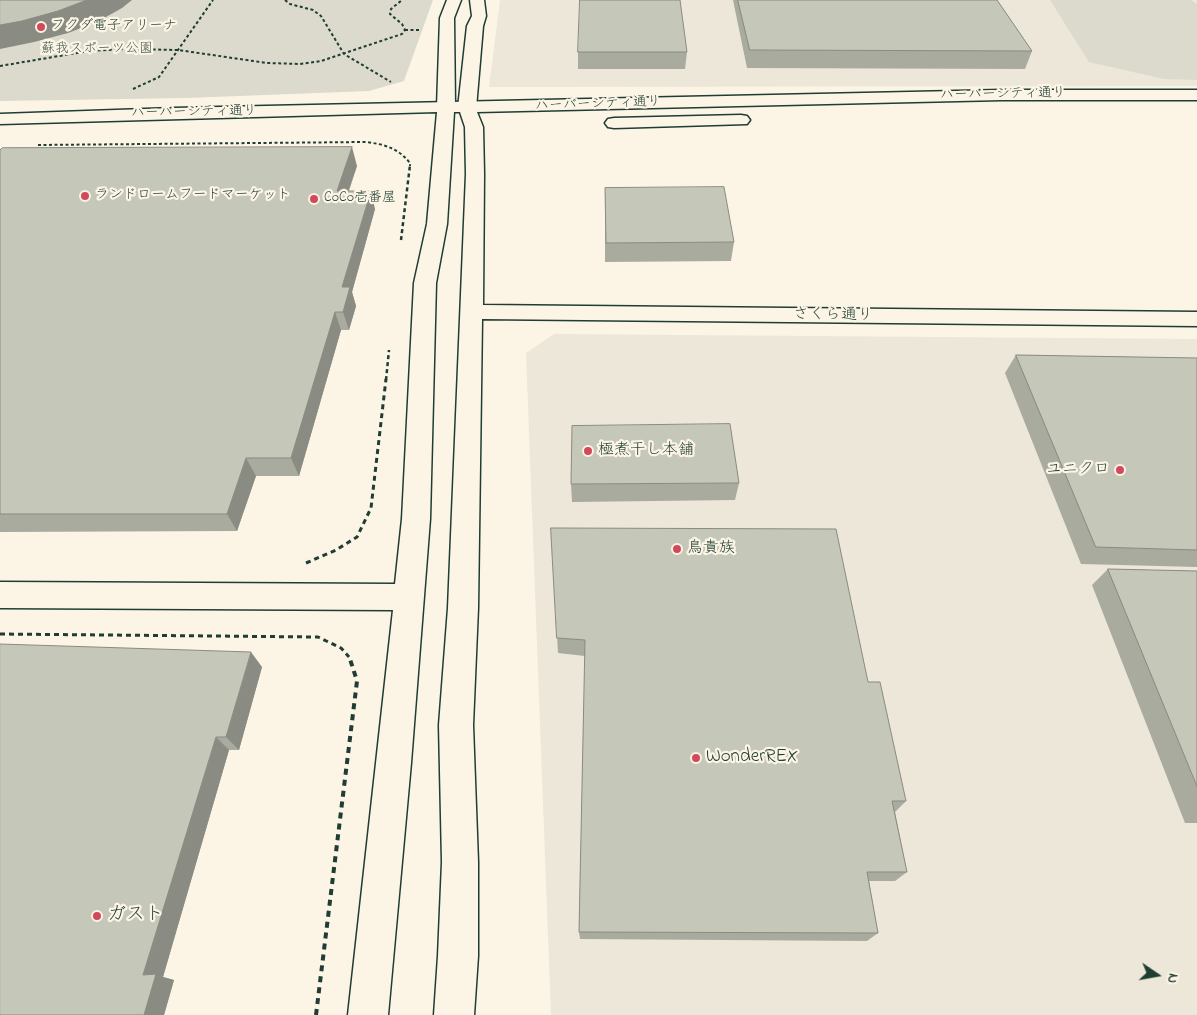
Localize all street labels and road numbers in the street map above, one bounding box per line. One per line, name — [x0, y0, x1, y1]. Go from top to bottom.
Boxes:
street label: ハーバーシティ通り — [940, 86, 1066, 104]
street label: ハーバーシティ通り — [535, 94, 661, 116]
street label: ハーバーシティ通り — [131, 104, 257, 122]
street label: さくら通り — [793, 306, 873, 326]

